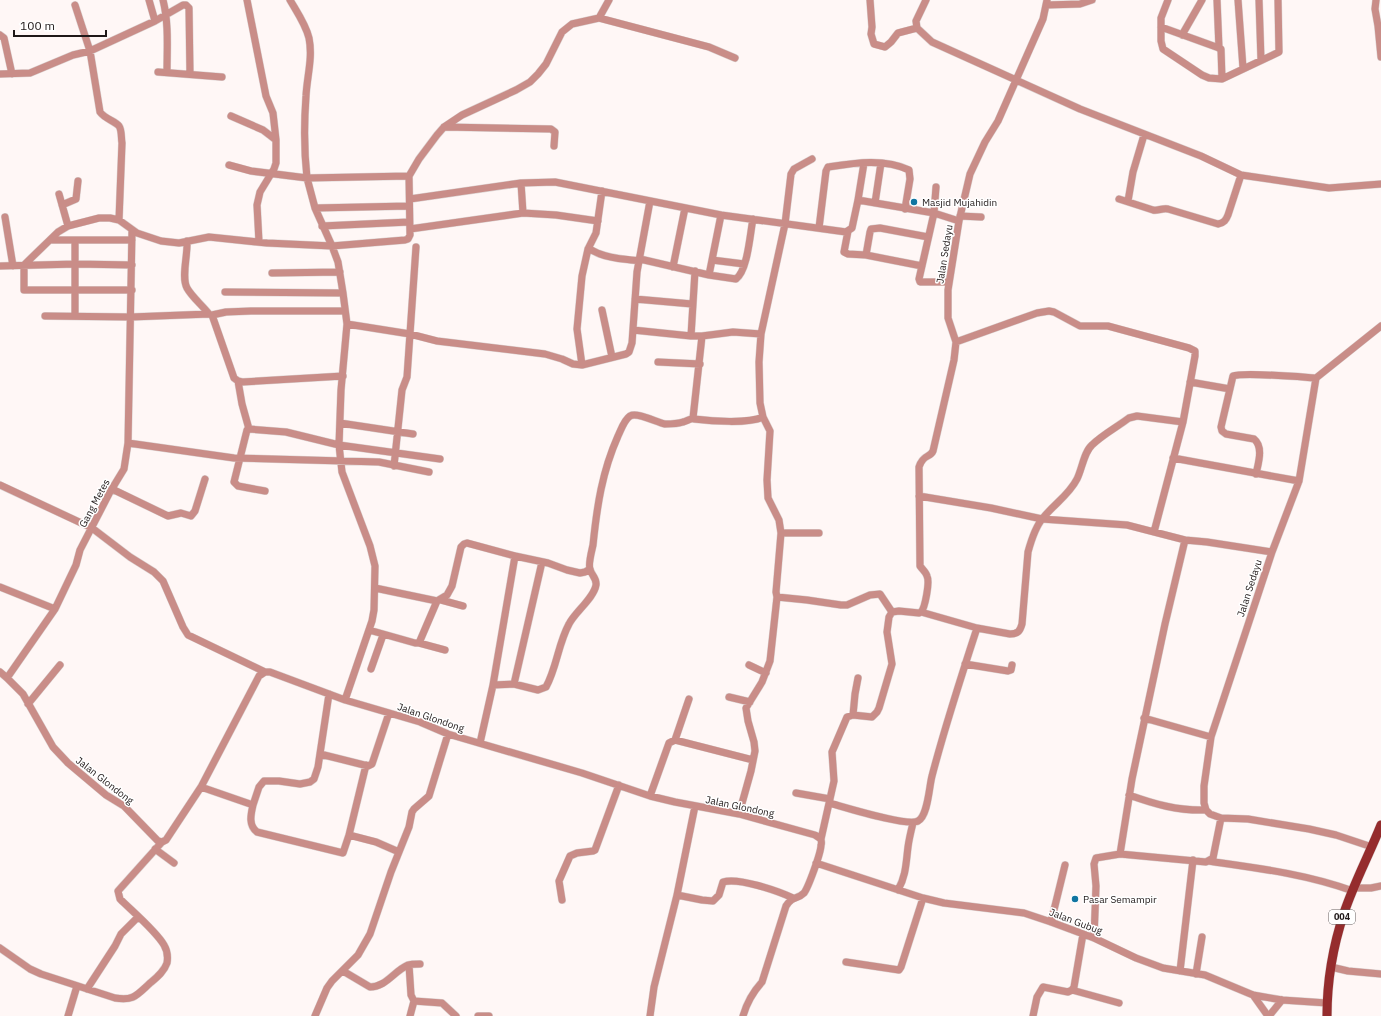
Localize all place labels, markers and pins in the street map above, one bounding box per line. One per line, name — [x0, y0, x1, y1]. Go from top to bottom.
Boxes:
place label: Masjid Mujahidin — [922, 196, 997, 209]
marker: Masjid Mujahidin — [909, 197, 919, 207]
place label: Pasar Semampir — [1083, 893, 1157, 906]
marker: Pasar Semampir — [1070, 894, 1080, 904]

